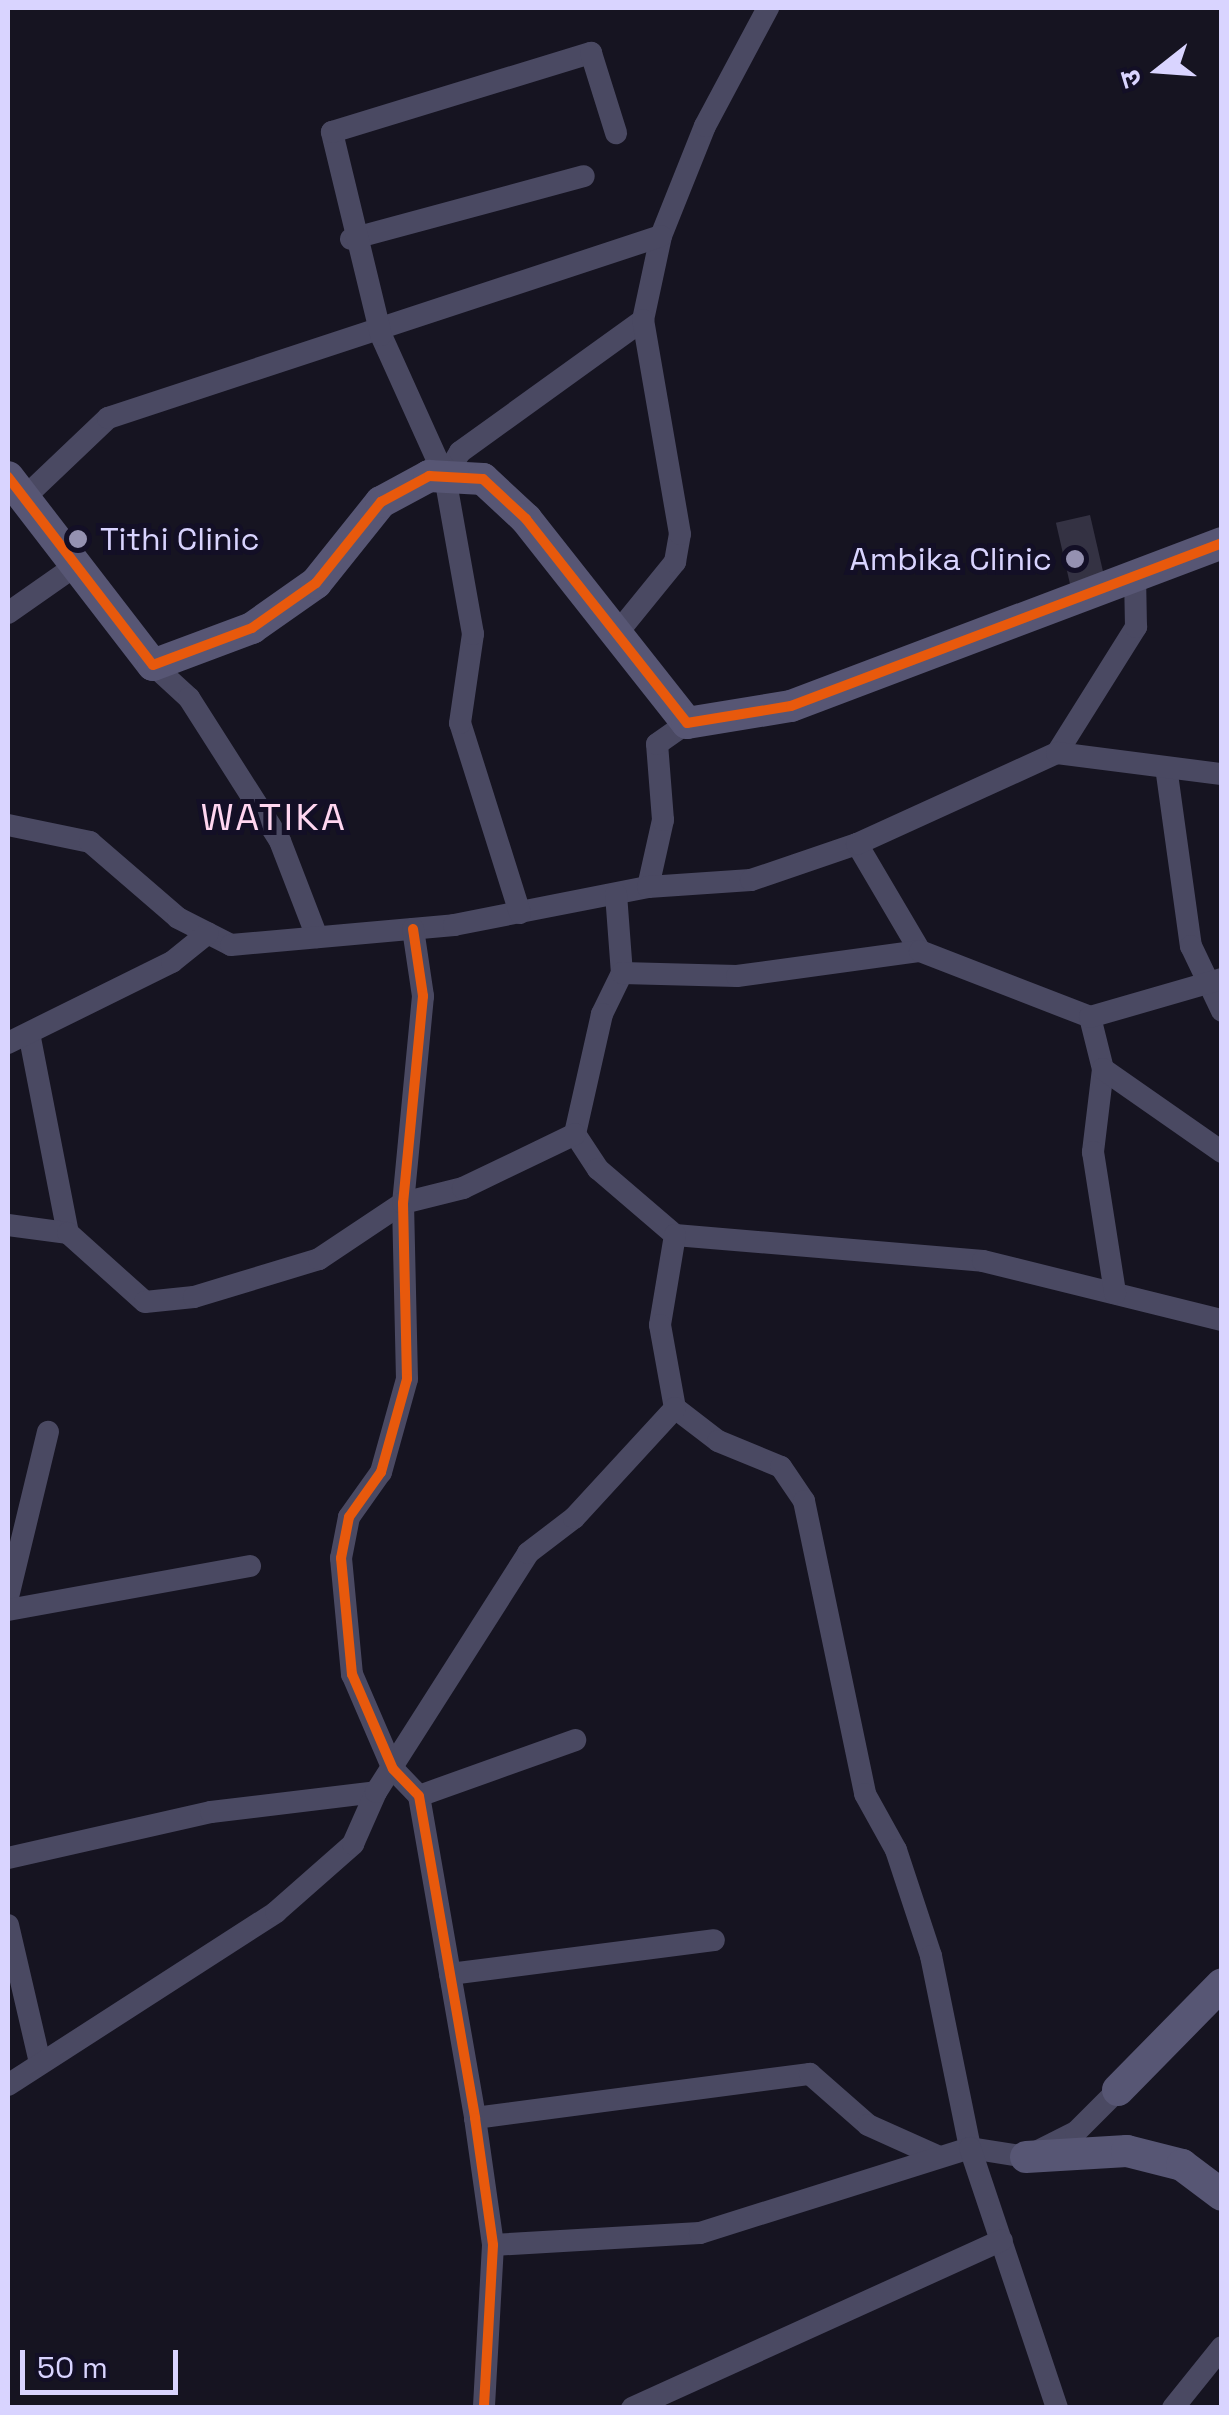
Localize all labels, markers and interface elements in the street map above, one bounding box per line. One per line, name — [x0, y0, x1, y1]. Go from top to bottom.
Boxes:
north arrow — [1109, 20, 1209, 120]
text: उ — [1111, 66, 1150, 92]
place label: Tithi Clinic — [100, 520, 260, 558]
marker: Tithi Clinic — [65, 526, 91, 552]
place label: Ambika Clinic — [850, 540, 1052, 578]
marker: Ambika Clinic — [1062, 546, 1088, 572]
district label: WATIKA — [200, 795, 348, 841]
scale bar — [25, 2330, 182, 2392]
text: 50 m — [37, 2348, 108, 2387]

